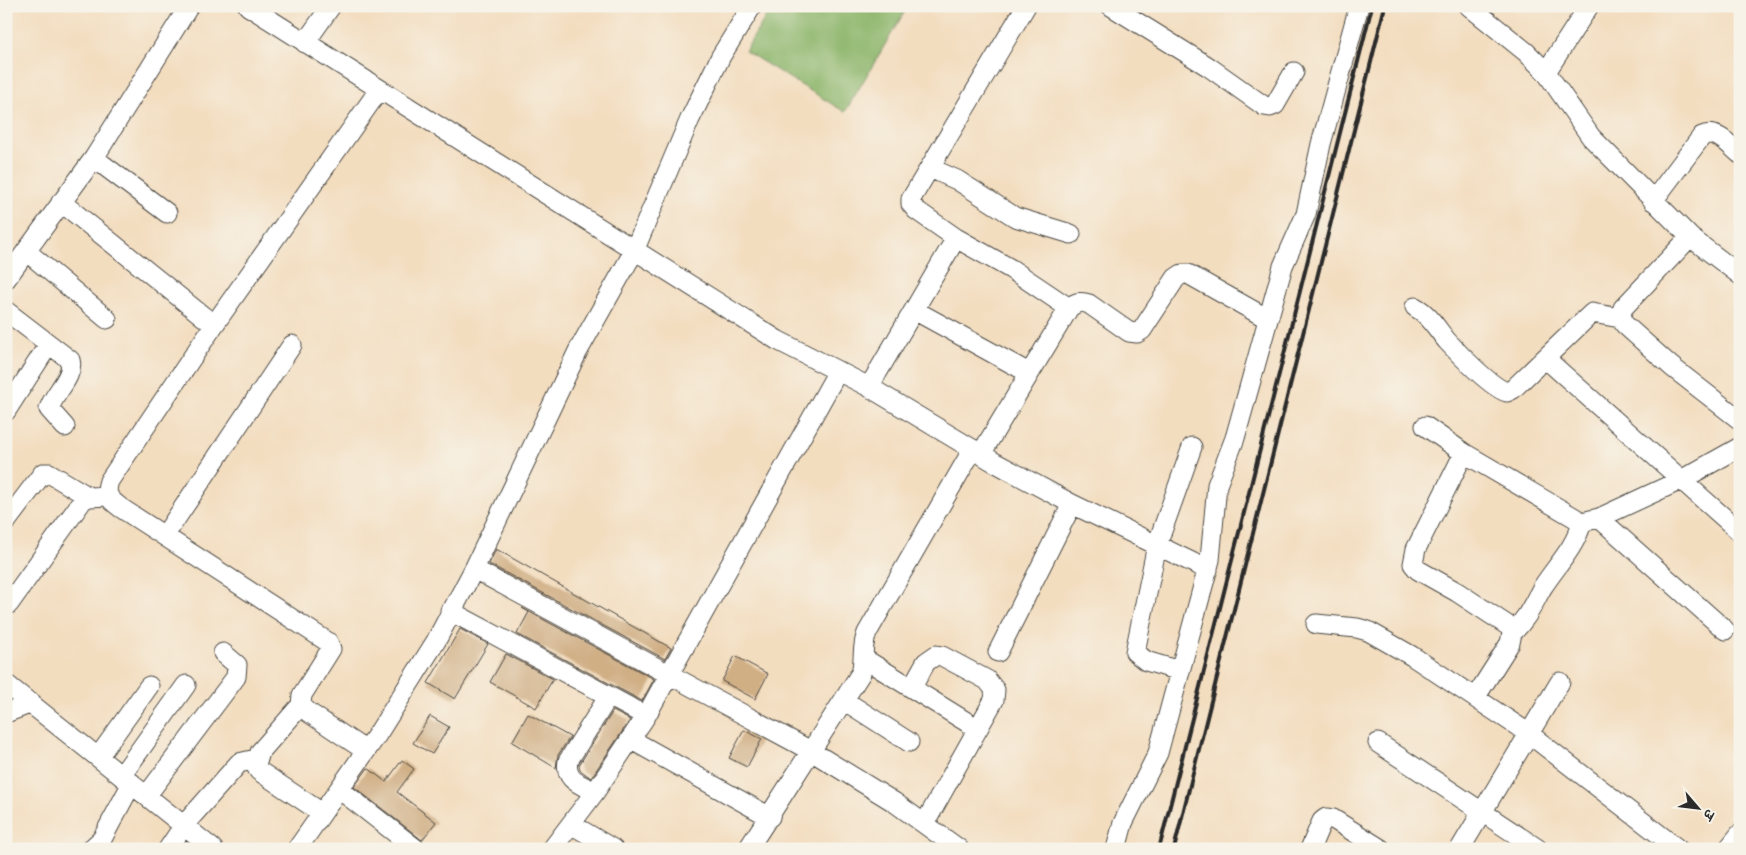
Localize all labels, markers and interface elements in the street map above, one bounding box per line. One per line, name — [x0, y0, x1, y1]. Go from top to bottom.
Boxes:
north arrow — [1674, 782, 1724, 832]
text: उ — [1695, 805, 1720, 826]

